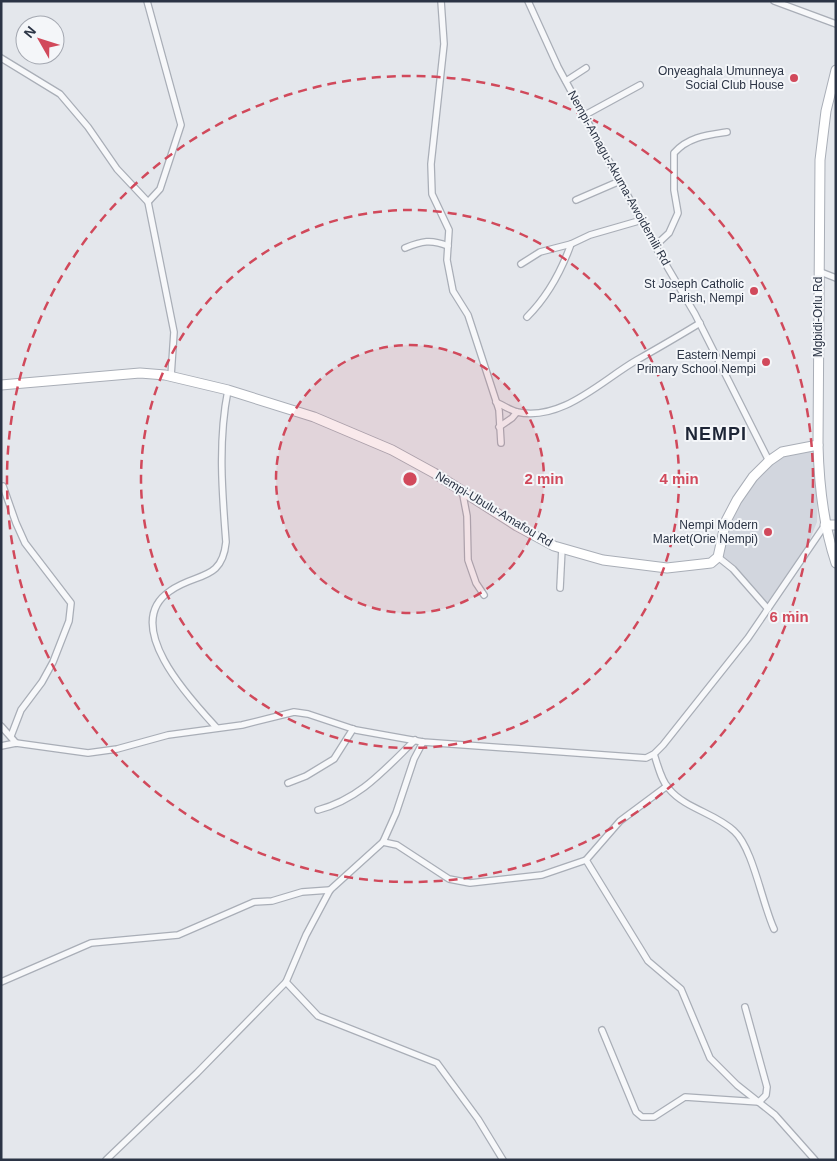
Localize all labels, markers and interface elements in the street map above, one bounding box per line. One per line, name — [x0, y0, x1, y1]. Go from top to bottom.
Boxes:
north arrow — [15, 15, 65, 65]
text: N — [20, 23, 39, 41]
place label: Onyeaghala Umunneya Social Club House — [658, 64, 784, 92]
marker: Onyeaghala Umunneya Social Club House — [788, 72, 800, 84]
street label: Nempi-Amagu-Akuma-Awoidemili Rd — [565, 88, 673, 268]
place label: St Joseph Catholic Parish, Nempi — [644, 277, 744, 305]
street label: Mgbidi-Orlu Rd — [811, 277, 825, 357]
marker: St Joseph Catholic Parish, Nempi — [748, 285, 760, 297]
place label: Eastern Nempi Primary School Nempi — [637, 348, 756, 376]
marker: Eastern Nempi Primary School Nempi — [760, 356, 772, 368]
district label: NEMPI — [685, 424, 747, 444]
street label: Nempi-Ubulu-Amafou Rd — [433, 468, 555, 550]
centre of rings — [401, 470, 419, 488]
text: 2 min — [524, 470, 564, 487]
text: 4 min — [659, 470, 699, 487]
place label: Nempi Modern Market(Orie Nempi) — [653, 518, 758, 546]
marker: Nempi Modern Market(Orie Nempi) — [762, 526, 774, 538]
text: 6 min — [769, 608, 809, 625]

